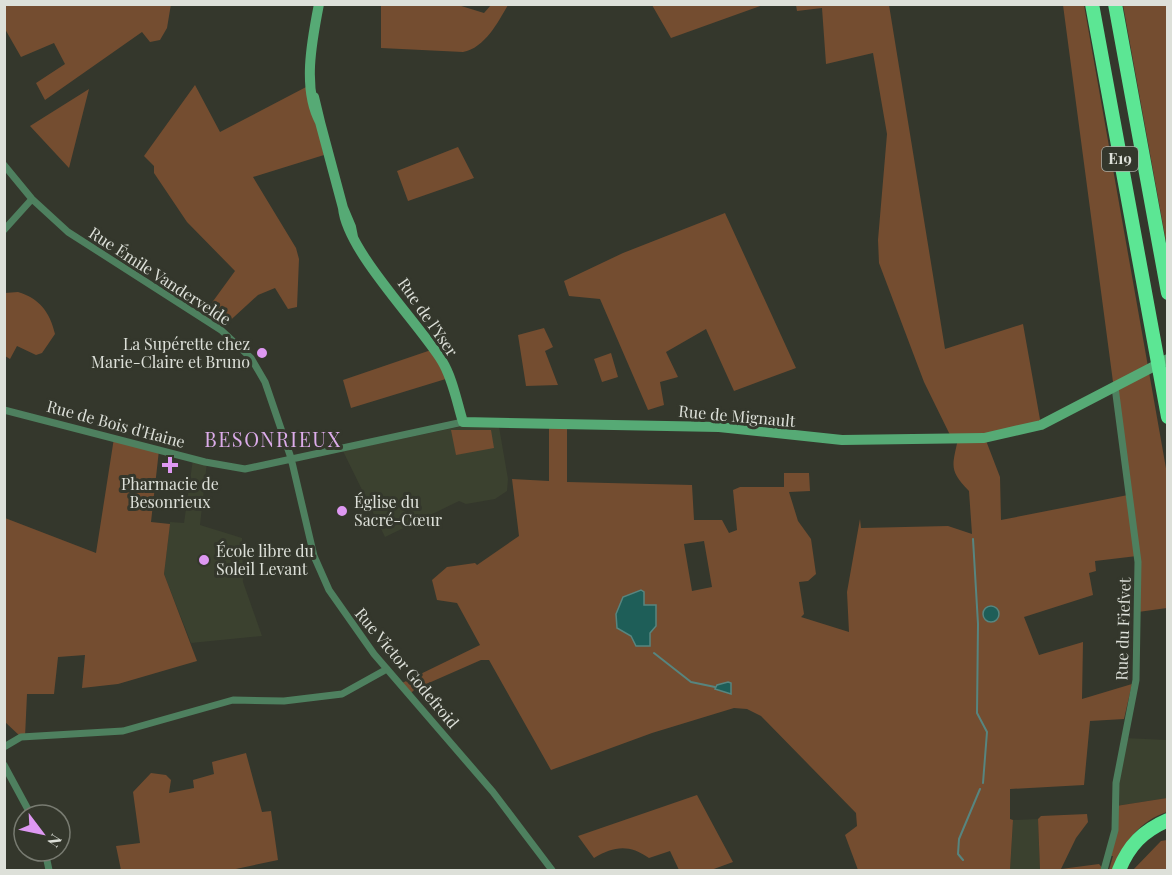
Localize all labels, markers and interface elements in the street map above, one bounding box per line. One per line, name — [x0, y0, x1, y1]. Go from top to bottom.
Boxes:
road number: E19 — [1102, 147, 1138, 171]
street label: Rue Émile Vandervelde — [85, 222, 235, 329]
street label: Rue de l'Yser — [394, 273, 463, 360]
place label: La Supérette chez Marie-Claire et Bruno — [91, 333, 250, 372]
marker: La Supérette chez Marie-Claire et Bruno — [255, 346, 269, 360]
street label: Rue de Bois d'Haine — [45, 395, 188, 452]
street label: Rue de Mignault — [678, 400, 797, 431]
district label: BESONRIEUX — [204, 425, 342, 452]
marker: Pharmacie de Besonrieux — [163, 458, 177, 472]
place label: Pharmacie de Besonrieux — [121, 473, 219, 512]
place label: Église du Sacré-Cœur — [354, 491, 442, 530]
marker: Église du Sacré-Cœur — [335, 504, 349, 518]
place label: École libre du Soleil Levant — [216, 540, 314, 579]
marker: École libre du Soleil Levant — [197, 553, 211, 567]
street label: Rue du Fiefvet — [1110, 577, 1135, 681]
street label: Rue Victor Godefroid — [351, 603, 464, 732]
north arrow — [12, 803, 72, 863]
text: N — [43, 831, 67, 852]

